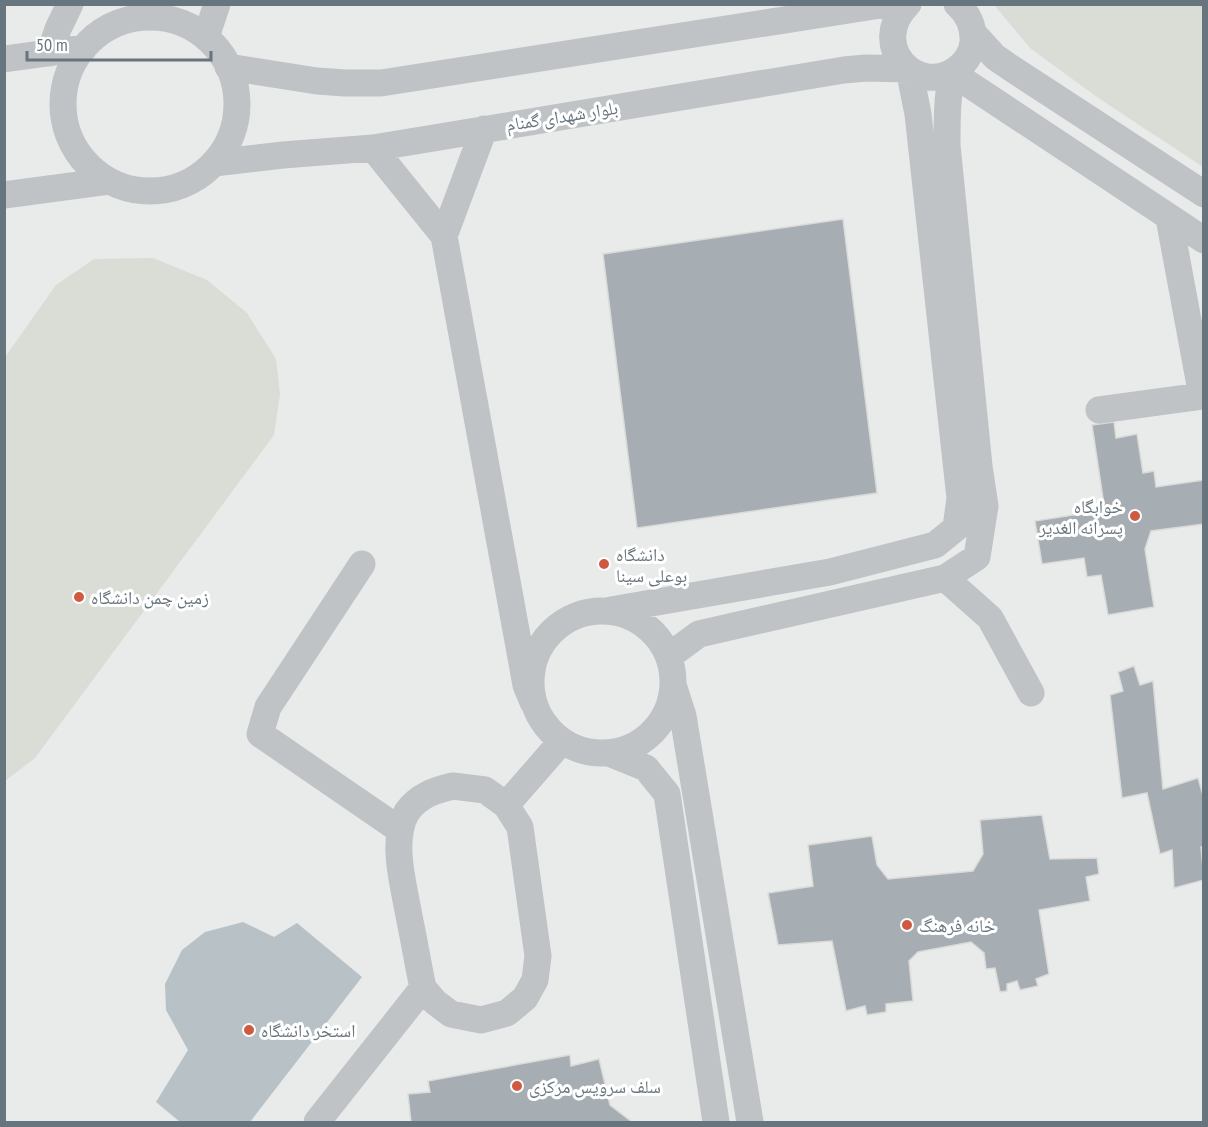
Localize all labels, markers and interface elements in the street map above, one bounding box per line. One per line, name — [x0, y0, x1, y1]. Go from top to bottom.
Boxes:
scale bar — [27, 24, 212, 62]
text: 50 m — [36, 33, 68, 56]
street label: بلوار شهدای گمنام — [504, 96, 620, 137]
place label: خوابگاه پسرانه الغدیر — [1038, 495, 1123, 539]
marker: خوابگاه پسرانه الغدیر — [1128, 509, 1142, 523]
place label: دانشگاه بوعلی سینا — [616, 543, 687, 587]
marker: دانشگاه بوعلی سینا — [597, 557, 611, 571]
place label: زمین چمن دانشگاه — [91, 586, 209, 609]
marker: زمین چمن دانشگاه — [72, 590, 86, 604]
place label: خانه فرهنگ — [919, 914, 995, 937]
marker: خانه فرهنگ — [900, 918, 914, 932]
place label: استخر دانشگاه — [261, 1019, 355, 1042]
marker: استخر دانشگاه — [242, 1023, 256, 1037]
place label: سلف سرویس مرکزی — [529, 1075, 661, 1098]
marker: سلف سرویس مرکزی — [510, 1079, 524, 1093]

